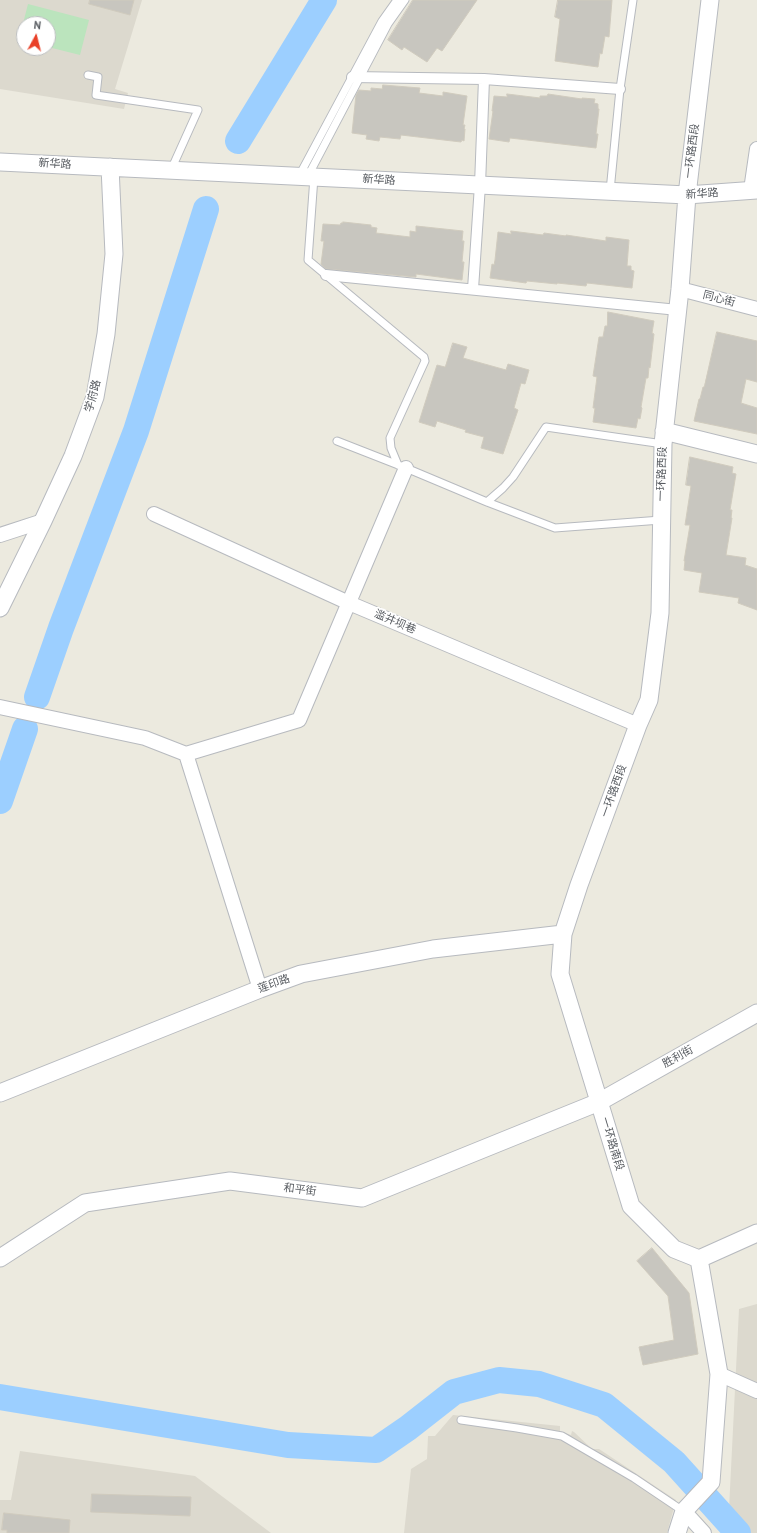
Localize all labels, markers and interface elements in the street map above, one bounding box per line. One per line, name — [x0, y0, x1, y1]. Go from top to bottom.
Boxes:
north arrow — [16, 16, 56, 56]
text: N — [33, 18, 42, 32]
street label: 一环路西段 — [682, 123, 702, 179]
street label: 新华路 — [38, 157, 72, 171]
street label: 新华路 — [362, 173, 396, 187]
street label: 新华路 — [685, 186, 719, 202]
street label: 同心街 — [701, 289, 737, 309]
street label: 学府路 — [82, 378, 104, 414]
street label: 一环路西段 — [654, 446, 670, 502]
street label: 滥井坝巷 — [372, 607, 418, 637]
street label: 一环路西段 — [598, 763, 630, 819]
street label: 莲印路 — [256, 972, 292, 996]
street label: 胜利街 — [660, 1043, 696, 1071]
street label: 一环路南段 — [598, 1116, 626, 1172]
street label: 和平街 — [283, 1181, 317, 1199]

